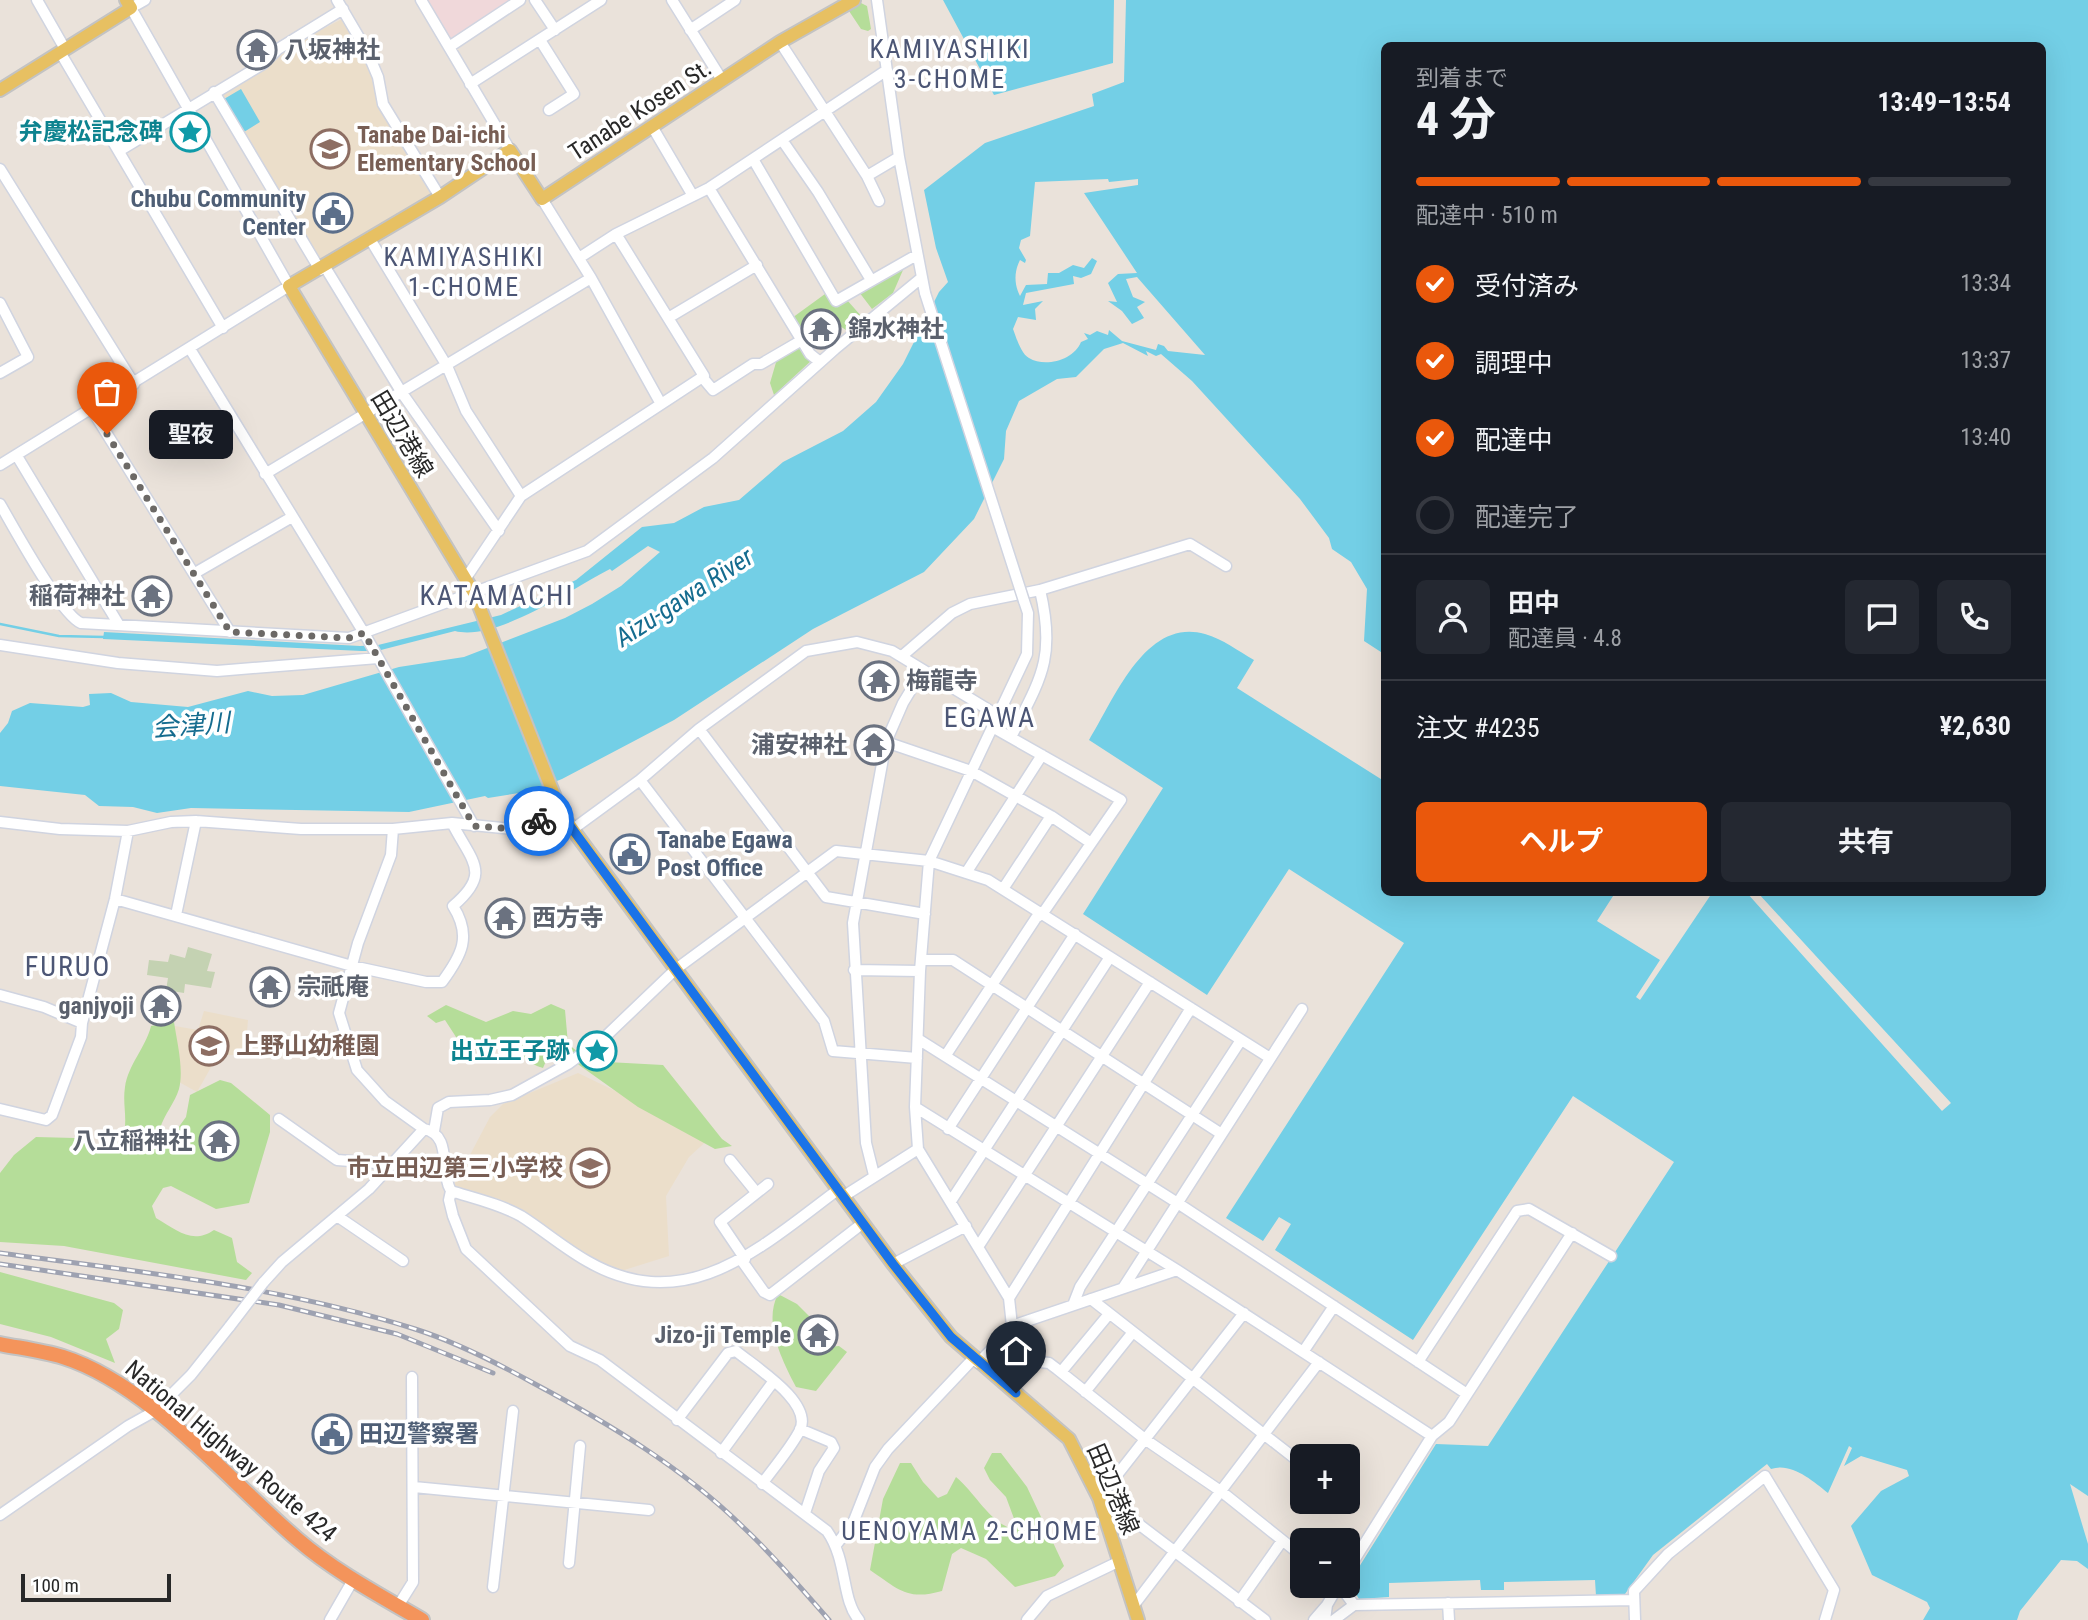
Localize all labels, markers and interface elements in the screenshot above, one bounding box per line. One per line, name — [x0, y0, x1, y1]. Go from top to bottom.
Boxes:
temple icon: 八坂神社 — [236, 29, 278, 71]
district label: KAMIYASHIKI 3-CHOME — [869, 34, 1031, 94]
place label: 八坂神社 — [284, 36, 380, 64]
street label: Tanabe Kosen St. — [563, 53, 717, 167]
text: 到着まで — [1416, 65, 1508, 92]
text: 13:49–13:54 — [1877, 87, 2011, 117]
text: 4 分 — [1416, 92, 1496, 146]
place icon: 弁慶松記念碑 — [169, 111, 211, 153]
place label: 弁慶松記念碑 — [19, 118, 163, 146]
place label: Tanabe Dai-ichi Elementary School — [357, 121, 536, 177]
school or university icon: Tanabe Dai-ichi Elementary School — [309, 128, 351, 170]
place label: Chubu Community Center — [131, 185, 306, 241]
public building icon: Chubu Community Center — [312, 192, 354, 234]
text: 配達中 · 510 m — [1416, 202, 1558, 229]
district label: KAMIYASHIKI 1-CHOME — [383, 242, 545, 302]
icon: check — [1416, 265, 1454, 303]
text: 13:34 — [1960, 270, 2011, 297]
text: 受付済み — [1475, 271, 1579, 301]
temple icon: 錦水神社 — [800, 308, 842, 350]
place label: 錦水神社 — [848, 315, 944, 343]
icon: check — [1416, 342, 1454, 380]
text: 13:37 — [1960, 347, 2011, 374]
text: 調理中 — [1475, 348, 1553, 378]
pin — [77, 362, 137, 434]
icon: bag — [88, 373, 126, 411]
street label: 田辺港線 — [365, 386, 439, 482]
callout: 聖夜 — [149, 410, 233, 458]
icon: check — [1416, 419, 1454, 457]
text: 聖夜 — [168, 421, 214, 448]
text: 13:40 — [1960, 424, 2011, 451]
text: 配達中 — [1475, 425, 1553, 455]
text: 配達完了 — [1475, 502, 1579, 532]
water label: Aizu-gawa River — [609, 541, 760, 653]
temple icon: 稲荷神社 — [131, 575, 173, 617]
district label: KATAMACHI — [420, 579, 574, 612]
button: person — [1416, 580, 1490, 654]
button: chat — [1845, 580, 1919, 654]
button: phone — [1937, 580, 2011, 654]
place label: 稲荷神社 — [29, 582, 125, 610]
text: 田中 — [1508, 588, 1560, 618]
text: 配達員 · 4.8 — [1508, 625, 1622, 652]
temple icon: 梅龍寺 — [858, 660, 900, 702]
place label: 梅龍寺 — [906, 667, 978, 695]
district label: EGAWA — [944, 701, 1036, 734]
water label: 会津川 — [151, 707, 234, 743]
text: ¥2,630 — [1940, 711, 2011, 741]
text: 注文 #4235 — [1416, 713, 1540, 743]
temple icon: 浦安神社 — [853, 724, 895, 766]
place label: 浦安神社 — [751, 731, 847, 759]
courier — [504, 786, 574, 856]
icon: bike — [520, 802, 558, 840]
button: ヘルプ — [1416, 802, 1707, 882]
button: 共有 — [1721, 802, 2011, 882]
place label: Tanabe Egawa Post Office — [657, 826, 793, 882]
public building icon: Tanabe Egawa Post Office — [609, 833, 651, 875]
temple icon: 西方寺 — [484, 897, 526, 939]
place label: 西方寺 — [532, 904, 604, 932]
district label: FURUO — [25, 950, 111, 983]
temple icon: 宗祇庵 — [249, 966, 291, 1008]
place label: 宗祇庵 — [297, 973, 369, 1001]
temple icon: ganjyoji — [140, 985, 182, 1027]
place label: ganjyoji — [59, 992, 134, 1020]
school or university icon: 上野山幼稚園 — [188, 1025, 230, 1067]
place icon: 出立王子跡 — [576, 1030, 618, 1072]
place label: 上野山幼稚園 — [236, 1032, 380, 1060]
place label: 出立王子跡 — [450, 1037, 570, 1065]
temple icon: 八立稲神社 — [198, 1120, 240, 1162]
place label: 八立稲神社 — [72, 1127, 192, 1155]
school or university icon: 市立田辺第三小学校 — [569, 1147, 611, 1189]
place label: 市立田辺第三小学校 — [347, 1154, 563, 1182]
temple icon: Jizo-ji Temple — [797, 1314, 839, 1356]
place label: Jizo-ji Temple — [654, 1321, 791, 1349]
pin — [986, 1321, 1046, 1393]
icon: home — [997, 1332, 1035, 1370]
street label: National Highway Route 424 — [120, 1354, 342, 1548]
public building icon: 田辺警察署 — [311, 1413, 353, 1455]
place label: 田辺警察署 — [359, 1420, 479, 1448]
street label: 田辺港線 — [1081, 1439, 1145, 1539]
map controls — [1290, 1444, 1360, 1598]
button: + — [1290, 1444, 1360, 1514]
district label: UENOYAMA 2-CHOME — [841, 1516, 1099, 1546]
button: − — [1290, 1528, 1360, 1598]
scale bar — [21, 1571, 172, 1603]
text: 100 m — [32, 1574, 79, 1597]

